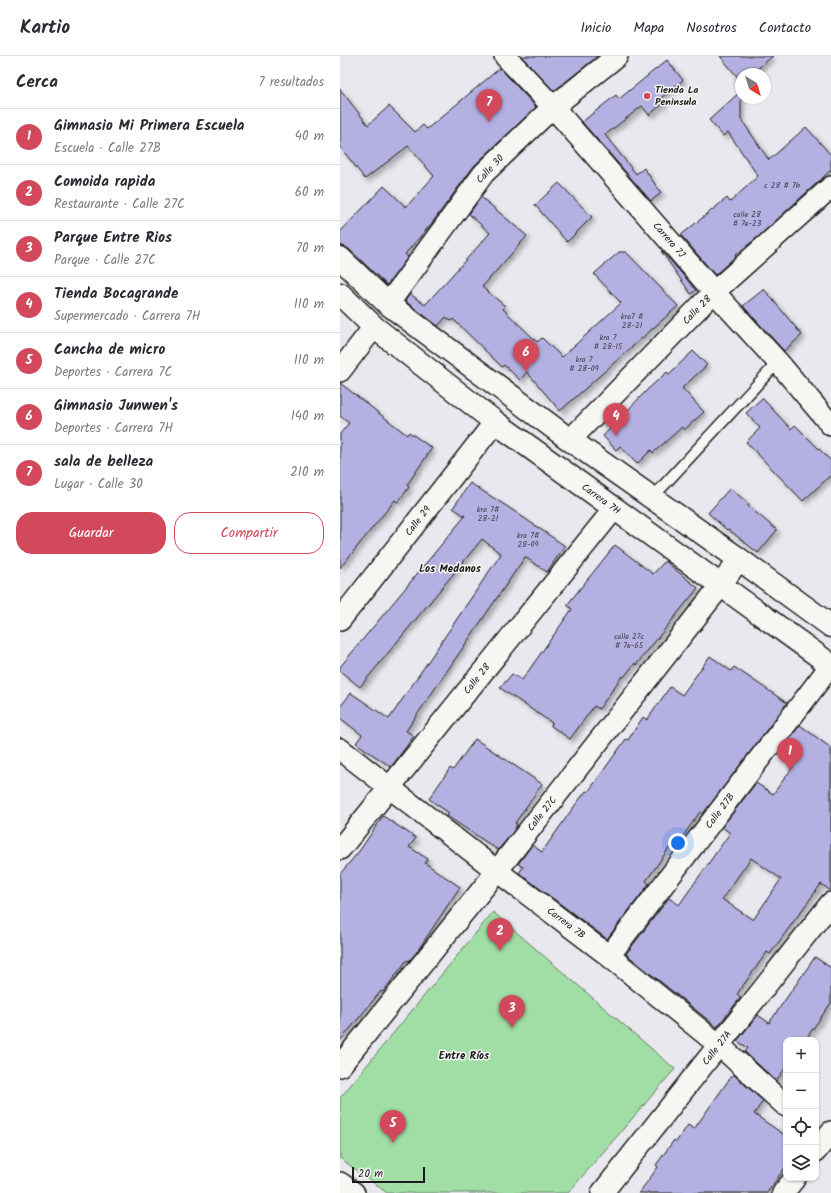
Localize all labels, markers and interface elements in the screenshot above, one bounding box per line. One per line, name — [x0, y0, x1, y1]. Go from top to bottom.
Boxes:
text: Kartio — [20, 13, 70, 43]
text: Inicio — [580, 17, 611, 39]
text: Mapa — [633, 17, 664, 39]
text: Nosotros — [686, 17, 737, 39]
text: Contacto — [759, 17, 811, 39]
north arrow — [735, 68, 771, 104]
text: Cerca — [16, 69, 58, 96]
text: 7 resultados — [259, 72, 324, 93]
place label: Tienda La Peninsula — [655, 82, 698, 110]
pin: 7 — [476, 89, 502, 122]
marker: Tienda La Peninsula — [642, 91, 652, 101]
text: Gimnasio Mi Primera Escuela — [54, 114, 245, 138]
text: 1 — [27, 126, 31, 147]
text: 40 m — [295, 126, 324, 147]
text: Escuela · Calle 27B — [54, 138, 161, 159]
street label: Calle 30 — [472, 151, 508, 187]
text: Comoida rapida — [54, 170, 155, 194]
house number: c 28 # 7h — [764, 179, 800, 192]
text: 2 — [25, 182, 33, 203]
text: 60 m — [295, 182, 324, 203]
text: Restaurante · Calle 27C — [54, 194, 185, 215]
house number: calle 28 # 7e-23 — [733, 208, 762, 230]
street label: Carrera 7J — [649, 218, 689, 262]
text: Parque Entre Rios — [54, 226, 172, 250]
text: 3 — [25, 238, 33, 259]
text: 70 m — [296, 238, 324, 259]
text: Parque · Calle 27C — [54, 250, 156, 271]
text: Tienda Bocagrande — [54, 282, 178, 306]
street label: Calle 28 — [679, 291, 716, 328]
text: 4 — [25, 294, 33, 315]
text: 110 m — [294, 294, 324, 315]
text: Supermercado · Carrera 7H — [54, 306, 200, 327]
house number: kra7 # 28-21 — [621, 310, 644, 332]
house number: kra 7 # 28-15 — [594, 331, 623, 353]
text: Cancha de micro — [54, 338, 165, 362]
pin: 6 — [513, 339, 539, 372]
text: 5 — [26, 350, 32, 371]
text: 110 m — [294, 350, 324, 371]
house number: kra 7 # 28-09 — [569, 353, 599, 375]
text: Deportes · Carrera 7C — [54, 362, 172, 383]
text: Gimnasio Junwen's — [54, 394, 178, 418]
pin: 4 — [603, 403, 629, 436]
text: 6 — [25, 406, 33, 427]
text: 140 m — [291, 406, 324, 427]
text: Deportes · Carrera 7H — [54, 418, 173, 439]
text: sala de belleza — [54, 450, 153, 474]
text: 7 — [26, 462, 32, 483]
text: 210 m — [290, 462, 324, 483]
text: Lugar · Calle 30 — [54, 474, 143, 495]
street label: Carrera 7H — [578, 479, 624, 519]
street label: Calle 29 — [401, 502, 435, 540]
house number: kra 7# 28-21 — [477, 503, 500, 525]
button: Guardar — [16, 512, 166, 554]
button: Compartir — [174, 512, 324, 554]
house number: kra 7# 28-09 — [517, 529, 540, 551]
district label: Los Medanos — [419, 560, 482, 578]
house number: calle 27c # 7e-65 — [614, 630, 644, 652]
street label: Calle 28 — [459, 659, 495, 698]
pin: 1 — [777, 738, 803, 771]
street label: Calle 27B — [701, 790, 739, 832]
street label: Calle 27C — [523, 793, 561, 835]
your location — [668, 833, 688, 853]
street label: Carrera 7B — [543, 903, 589, 943]
pin: 2 — [487, 918, 513, 951]
pin: 3 — [499, 995, 525, 1028]
street label: Calle 27A — [698, 1027, 736, 1069]
map controls — [783, 1037, 819, 1181]
button: + — [783, 1037, 819, 1073]
district label: Entre Ríos — [439, 1047, 490, 1065]
button: − — [783, 1073, 819, 1109]
button: locate — [783, 1109, 819, 1145]
pin: 5 — [380, 1110, 406, 1143]
button: layers — [783, 1145, 819, 1181]
scale bar — [352, 1165, 425, 1184]
text: 20 m — [358, 1165, 383, 1183]

